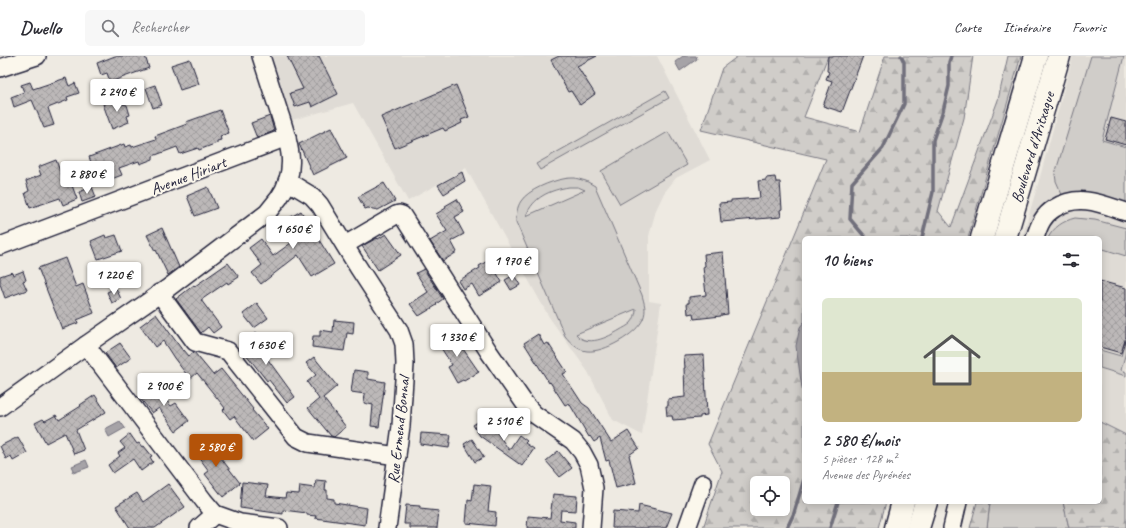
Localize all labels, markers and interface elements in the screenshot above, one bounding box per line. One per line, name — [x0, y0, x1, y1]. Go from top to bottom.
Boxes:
search box — [85, 10, 365, 46]
text: Dwello — [20, 16, 61, 40]
icon: search — [99, 17, 121, 39]
text: Rechercher — [131, 18, 189, 37]
text: Carte — [954, 19, 981, 36]
text: Itinéraire — [1003, 19, 1050, 36]
text: Favoris — [1072, 19, 1106, 36]
pin: 2 240 € — [80, 79, 154, 113]
text: 2 240 € — [99, 84, 135, 100]
street label: Boulevard d'Aritxague — [1007, 88, 1060, 205]
street label: Avenue Hiriart — [148, 152, 230, 199]
pin: 2 880 € — [50, 161, 124, 195]
text: 2 880 € — [69, 166, 105, 182]
pin: 1 650 € — [256, 216, 330, 250]
text: 1 650 € — [275, 221, 311, 237]
pin: 1 970 € — [475, 248, 549, 282]
icon: filters — [1060, 249, 1082, 271]
text: 10 biens — [822, 250, 872, 271]
text: 1 970 € — [494, 253, 530, 269]
pin: 1 220 € — [77, 262, 151, 296]
text: 1 220 € — [96, 267, 132, 283]
pin: 1 330 € — [420, 324, 494, 358]
icon: home — [916, 324, 988, 396]
text: 1 330 € — [439, 329, 475, 345]
pin: 1 630 € — [229, 332, 303, 366]
text: 1 630 € — [248, 337, 284, 353]
street label: Rue Ermend Bonnal — [383, 372, 415, 484]
pin: 2 900 € — [127, 373, 201, 407]
text: 2 900 € — [146, 378, 182, 394]
pin: 2 510 € — [467, 408, 541, 442]
text: 2 510 € — [486, 413, 522, 429]
text: 2 580 €/mois — [822, 430, 899, 451]
pin: 2 580 € — [179, 434, 253, 468]
text: 2 580 € — [198, 439, 234, 455]
text: 5 pièces · 128 m² — [822, 451, 897, 467]
text: Avenue des Pyrénées — [822, 467, 910, 483]
map controls — [750, 476, 790, 516]
button: locate — [750, 476, 790, 516]

